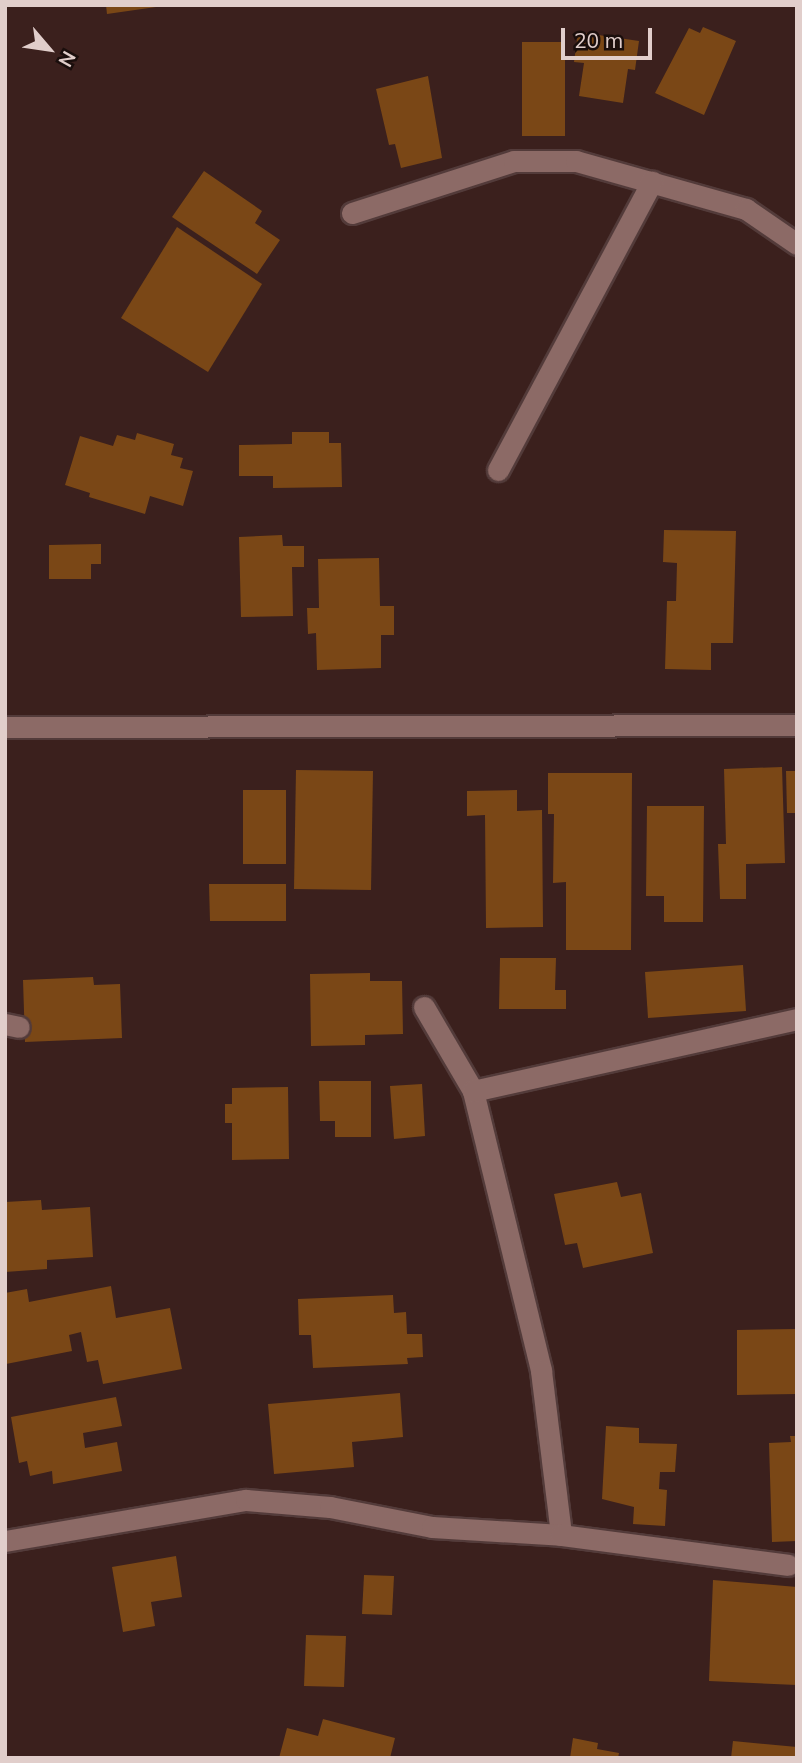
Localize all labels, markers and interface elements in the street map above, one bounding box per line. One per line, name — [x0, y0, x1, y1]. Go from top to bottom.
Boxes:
north arrow — [14, 14, 84, 84]
scale bar — [564, 14, 655, 58]
text: 20 m — [574, 27, 623, 53]
text: N — [53, 47, 81, 71]

